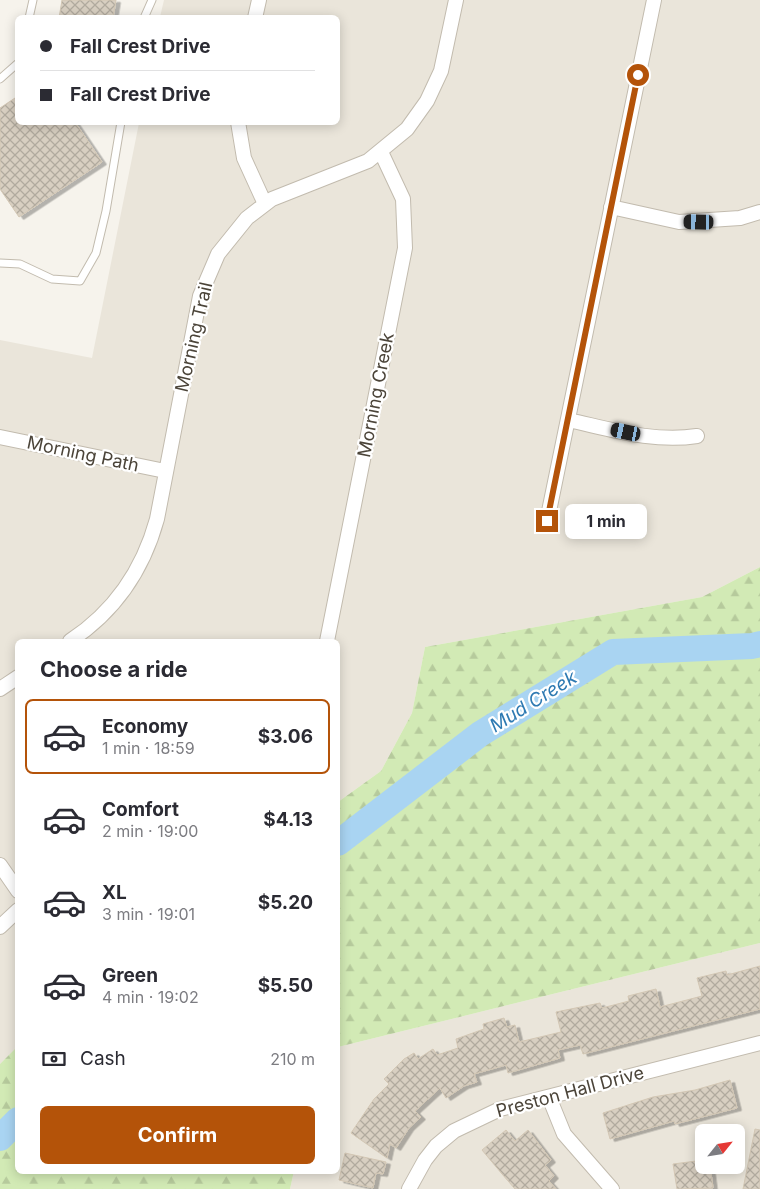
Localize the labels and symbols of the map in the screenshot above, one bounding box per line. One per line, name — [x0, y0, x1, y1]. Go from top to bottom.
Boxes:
route start — [627, 64, 649, 86]
car — [683, 214, 714, 230]
street label: Morning Trail — [171, 280, 216, 394]
street label: Morning Creek — [353, 331, 398, 459]
car — [609, 422, 642, 442]
street label: Morning Path — [25, 431, 141, 476]
callout: 1 min — [564, 504, 647, 538]
route end — [536, 510, 558, 532]
water label: Mud Creek — [485, 665, 582, 737]
street label: Preston Hall Drive — [494, 1062, 646, 1121]
north arrow — [695, 1124, 745, 1174]

